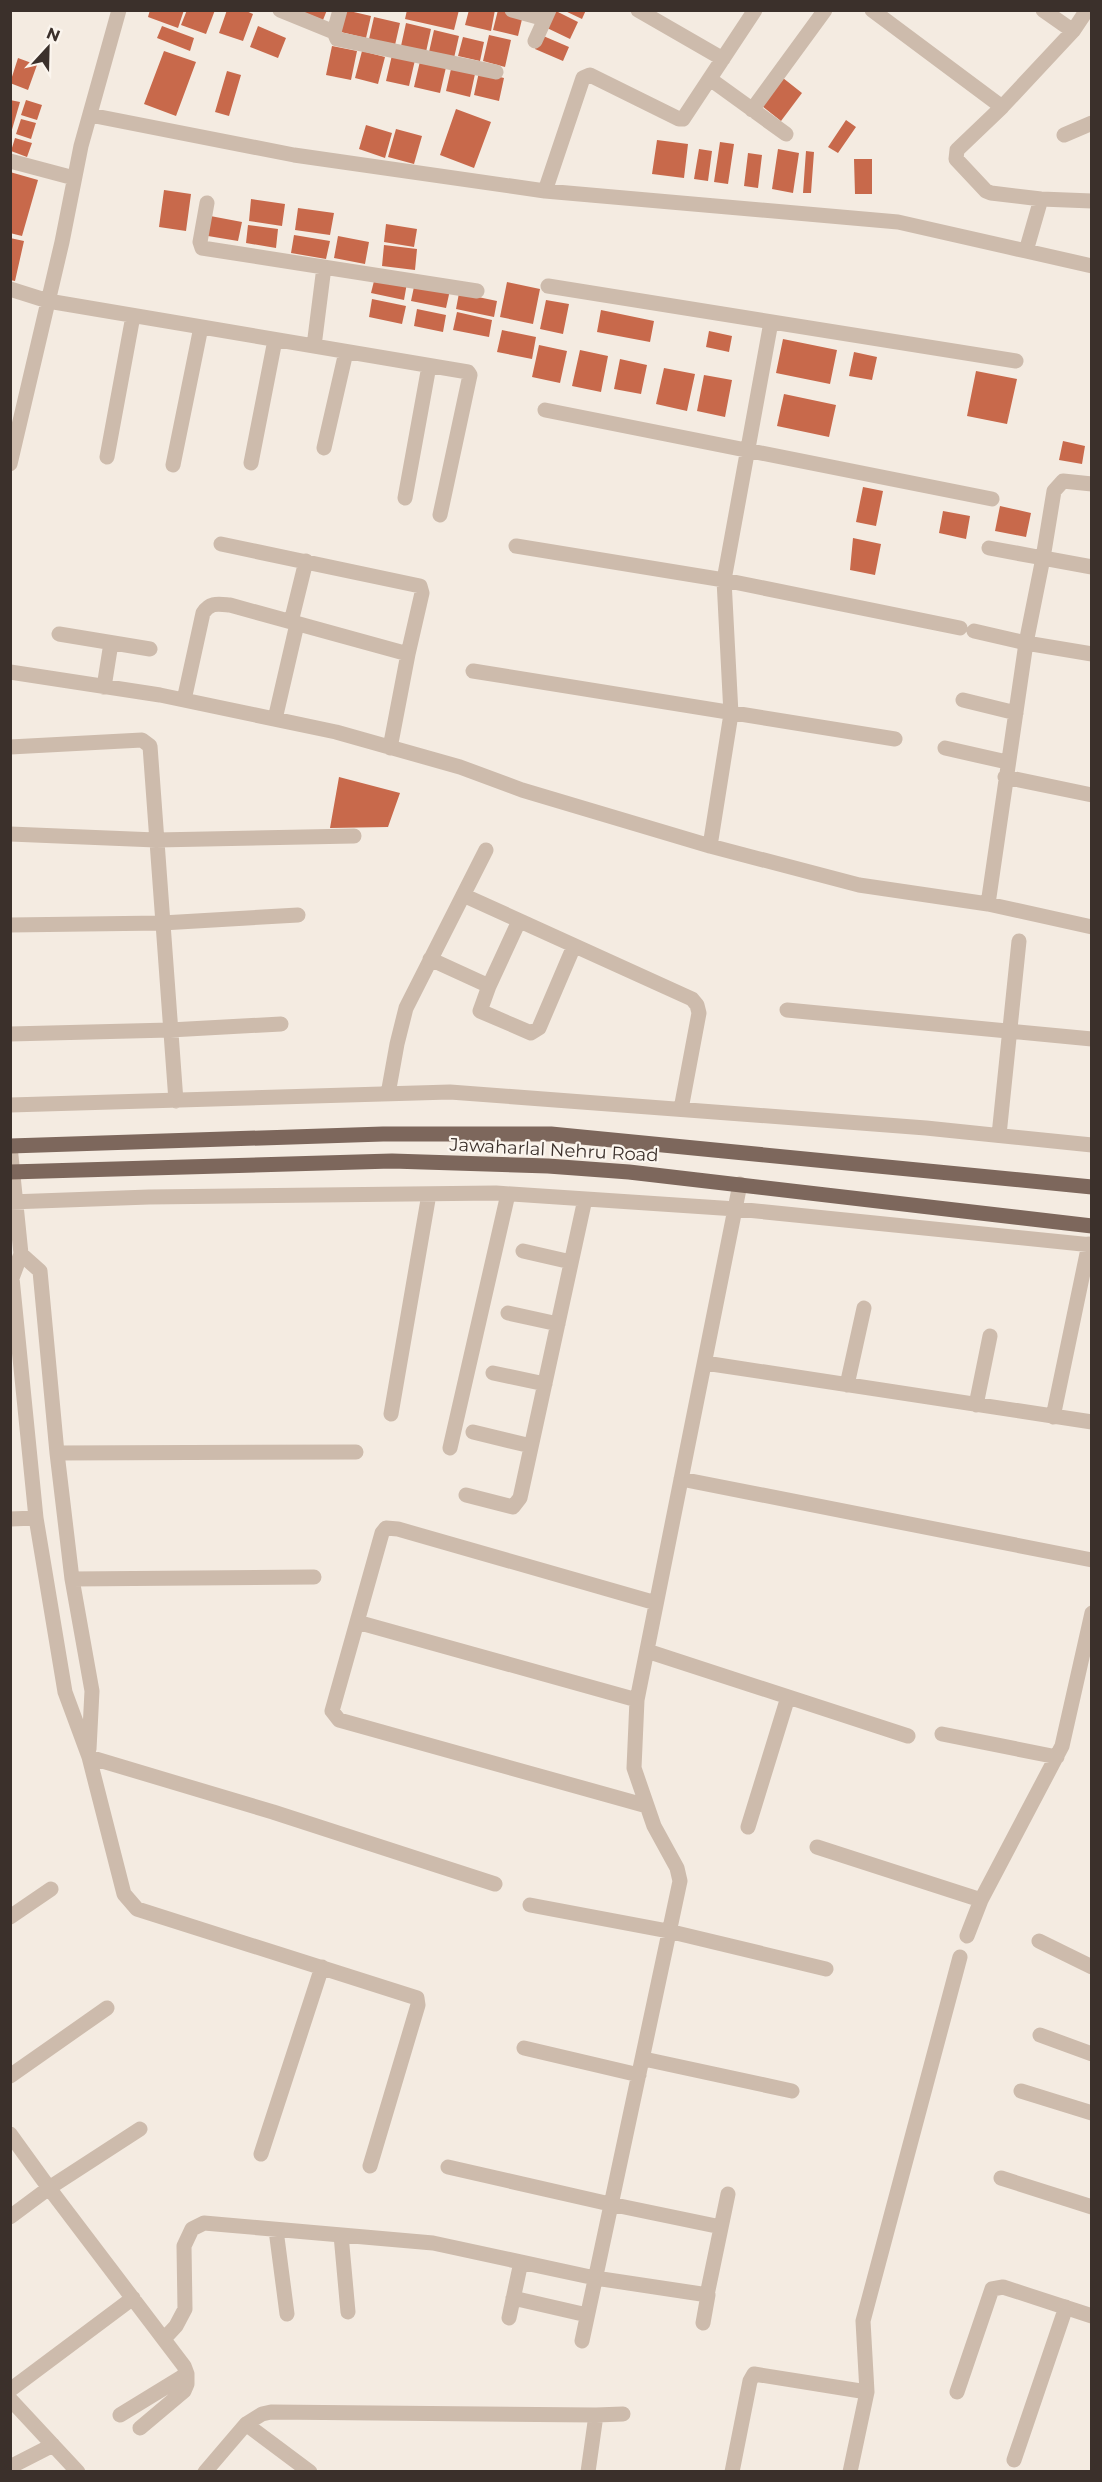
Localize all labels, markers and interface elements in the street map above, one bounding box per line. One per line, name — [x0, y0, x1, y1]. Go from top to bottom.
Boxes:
north arrow — [18, 18, 78, 78]
text: N — [44, 23, 63, 46]
street label: Jawaharlal Nehru Road — [448, 1133, 659, 1166]

